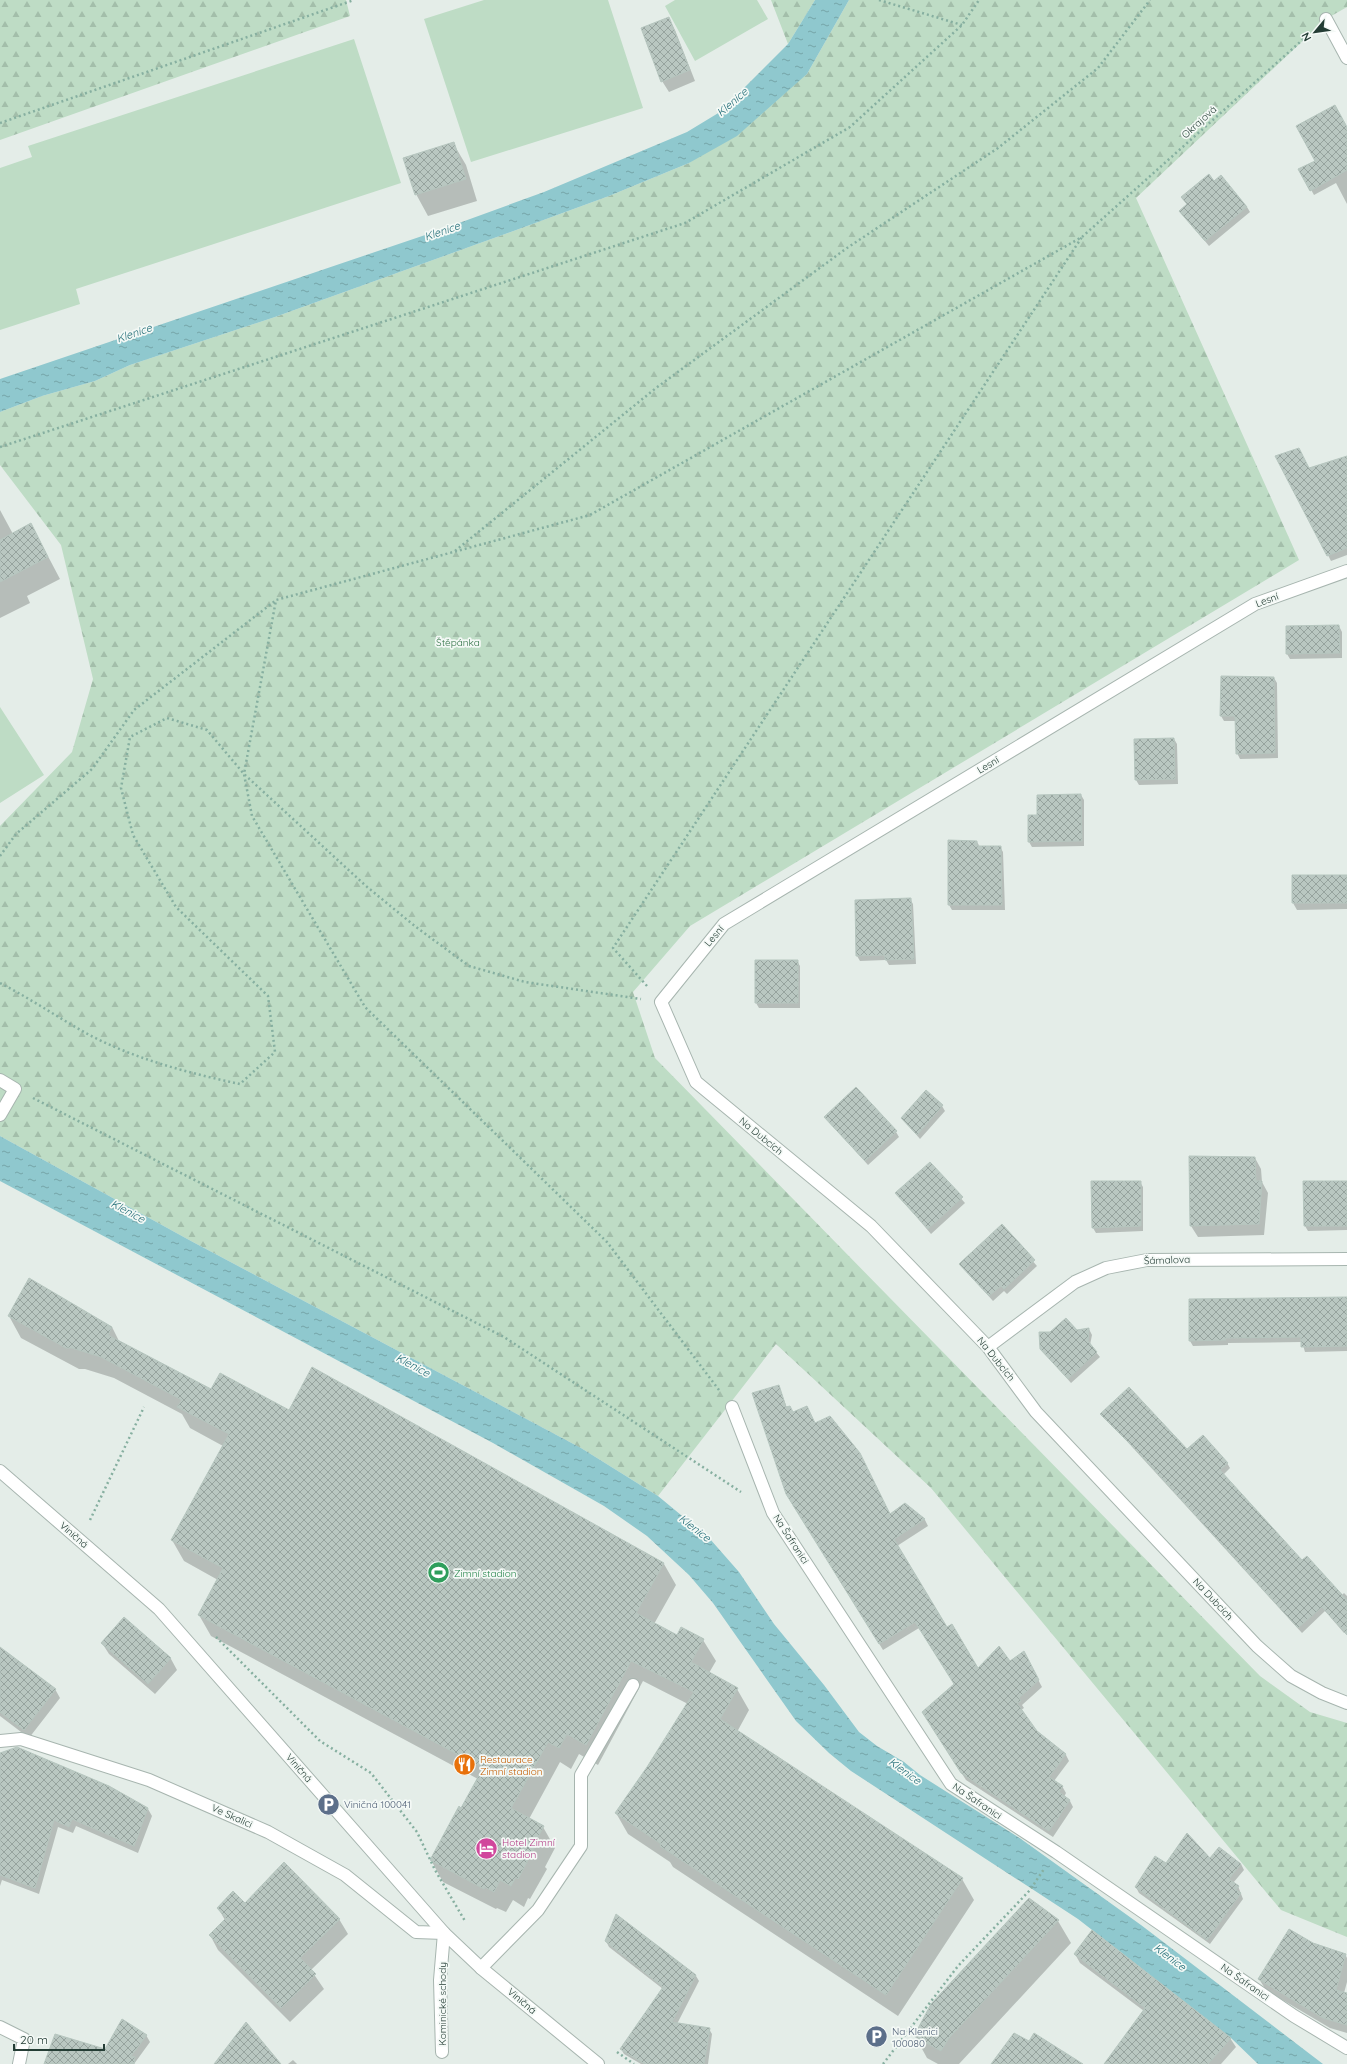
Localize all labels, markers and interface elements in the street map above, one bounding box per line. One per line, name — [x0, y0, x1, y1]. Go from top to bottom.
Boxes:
north arrow — [1295, 12, 1335, 52]
text: N — [1298, 30, 1314, 44]
water label: Klenice — [714, 84, 751, 119]
street label: Okrajová — [1179, 103, 1219, 141]
water label: Klenice — [422, 218, 462, 244]
water label: Klenice — [114, 320, 154, 346]
street label: Lesní — [1254, 589, 1281, 610]
park label: Štěpánka — [436, 636, 480, 649]
street label: Lesní — [975, 753, 1002, 777]
street label: Lesní — [701, 922, 727, 949]
street label: Na Dubcích — [736, 1114, 786, 1158]
water label: Klenice — [109, 1196, 148, 1226]
street label: Šámalova — [1144, 1253, 1190, 1267]
street label: Na Dubcích — [974, 1334, 1018, 1384]
water label: Klenice — [394, 1350, 433, 1380]
water label: Klenice — [676, 1511, 714, 1545]
street label: Na Šafranici — [770, 1512, 812, 1566]
street label: Viničná — [57, 1519, 91, 1551]
sports icon: Zimní stadion — [426, 1560, 452, 1586]
place label: Zimní stadion — [454, 1567, 517, 1580]
street label: Na Dubcích — [1190, 1575, 1236, 1623]
street label: Viničná — [283, 1751, 315, 1785]
restaurant icon: Restaurace Zimní stadion — [452, 1752, 478, 1778]
place label: Restaurace Zimní stadion — [480, 1753, 543, 1778]
water label: Klenice — [886, 1755, 925, 1788]
street label: Na Šafranici — [950, 1780, 1004, 1822]
parking icon: Viničná 100041 — [316, 1791, 342, 1817]
place label: Viničná 100041 — [344, 1798, 411, 1811]
street label: Ve Skalici — [209, 1801, 255, 1831]
hotel icon: Hotel Zimní stadion — [473, 1835, 499, 1861]
place label: Hotel Zimní stadion — [502, 1836, 556, 1861]
water label: Klenice — [1151, 1940, 1189, 1974]
street label: Na Šafranici — [1218, 1961, 1272, 2003]
street label: Kominické schody — [436, 1962, 449, 2046]
street label: Viničná — [505, 1985, 539, 2017]
parking icon: Na Klenici 100080 — [864, 2024, 890, 2050]
place label: Na Klenici 100080 — [892, 2025, 938, 2050]
scale bar — [14, 2026, 104, 2052]
text: 20 m — [20, 2032, 48, 2047]

